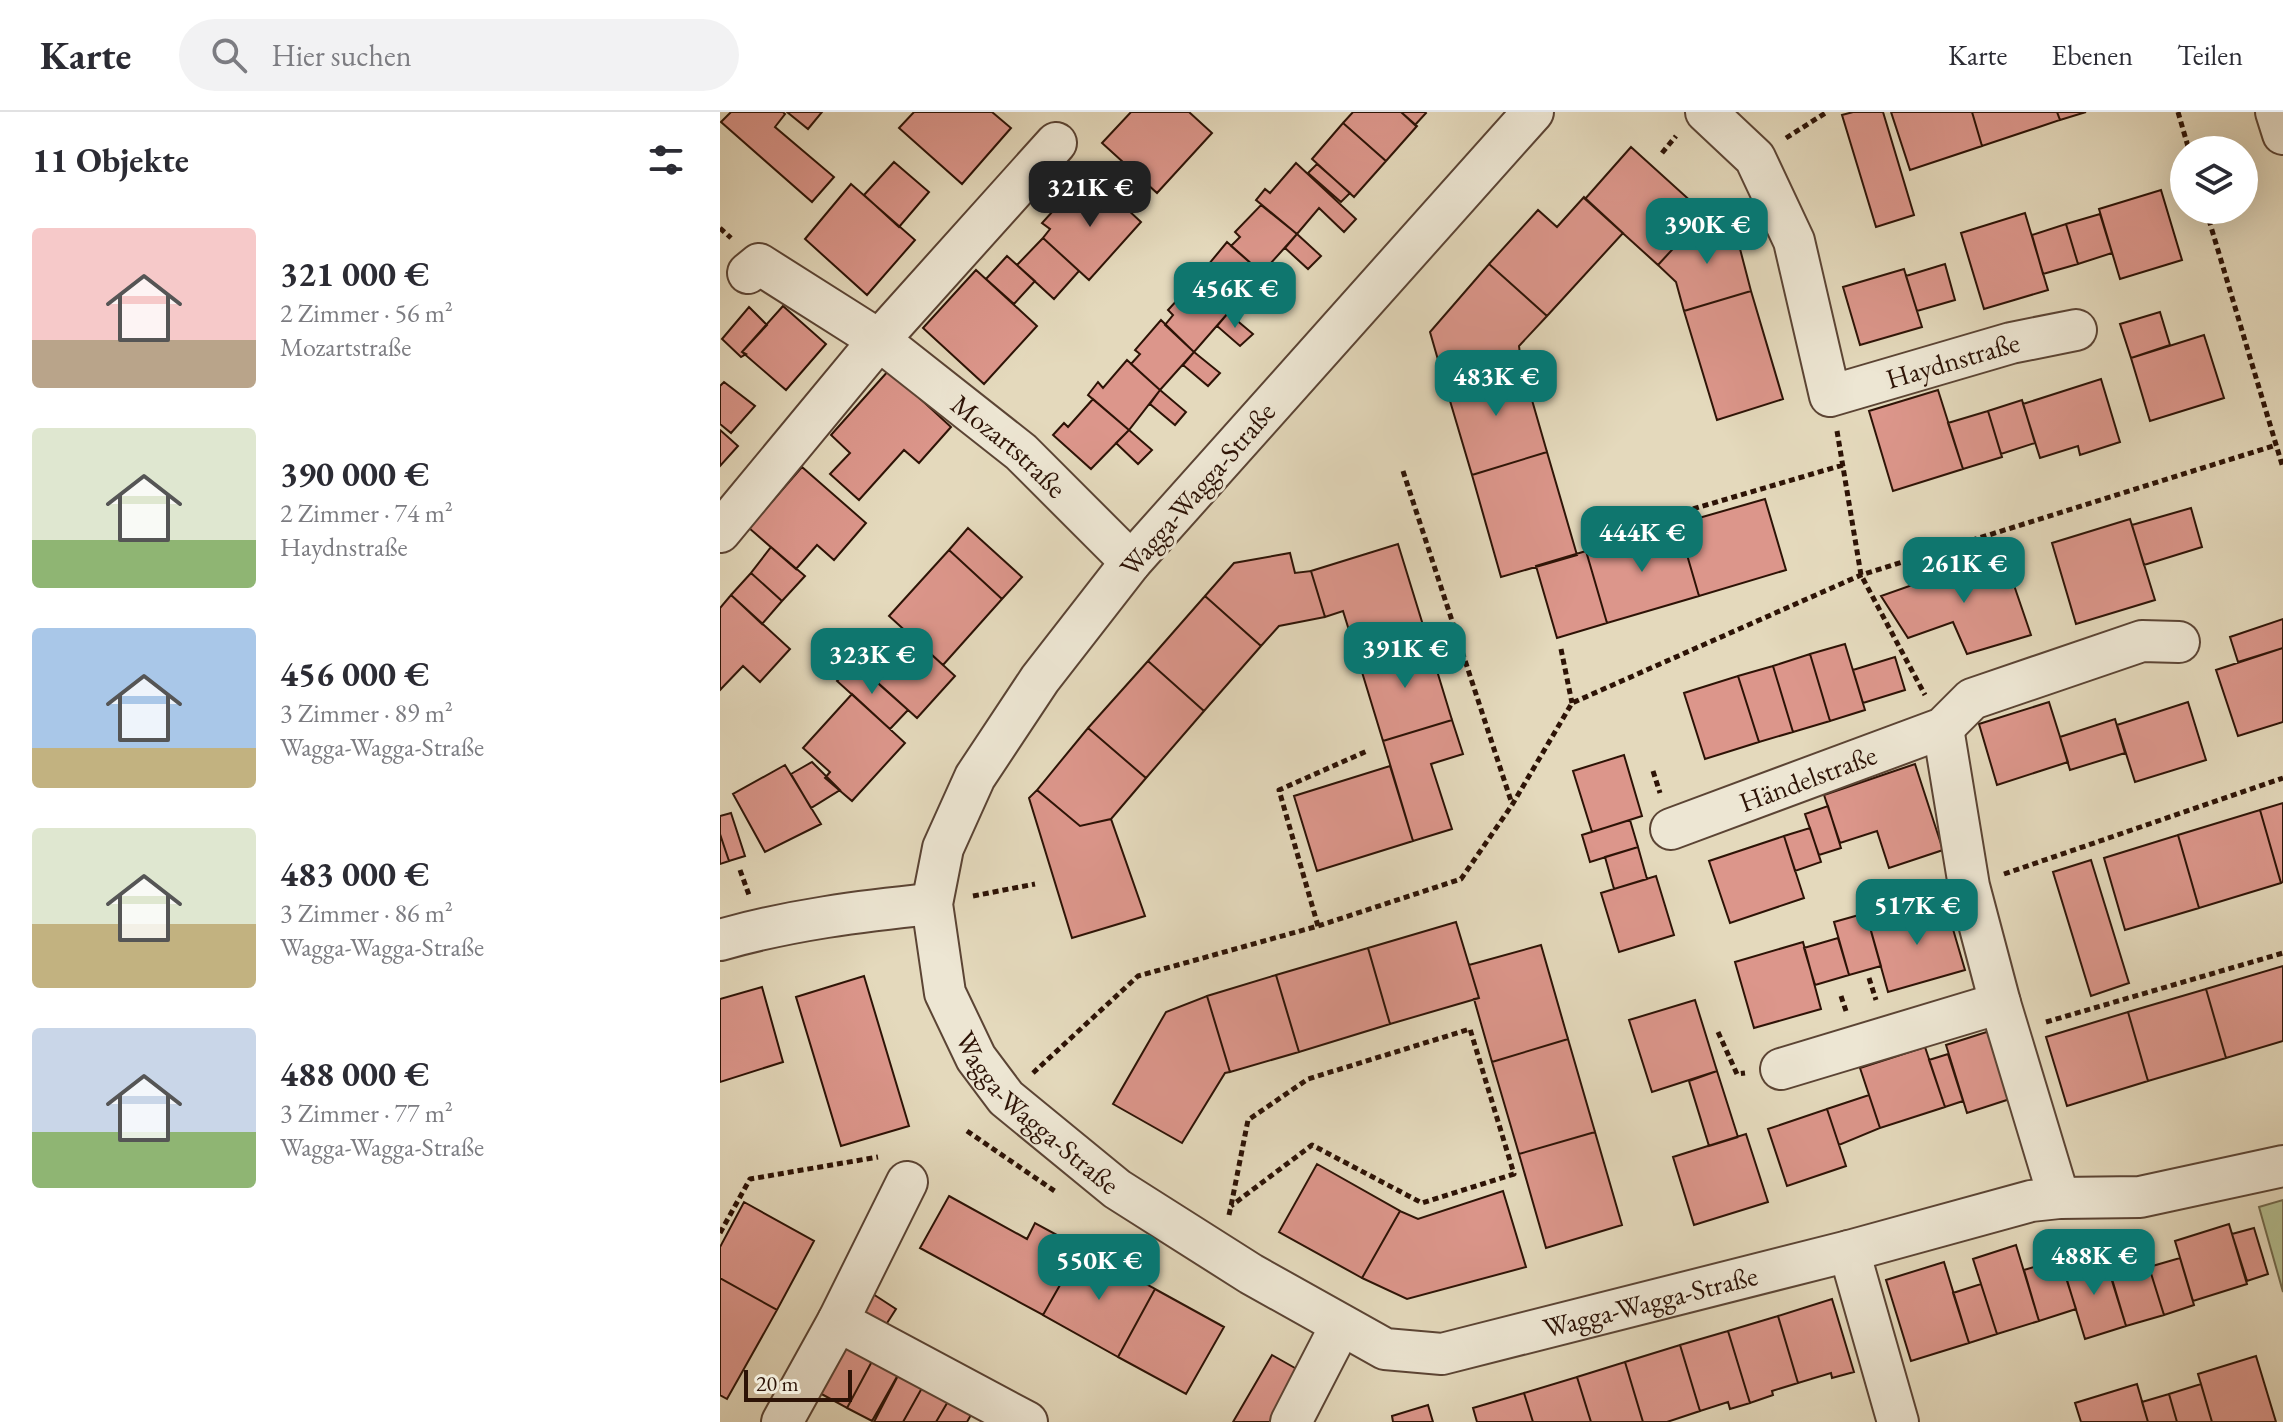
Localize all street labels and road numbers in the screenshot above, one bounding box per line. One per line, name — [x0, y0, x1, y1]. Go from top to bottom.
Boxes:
street label: Haydnstraße — [1882, 324, 2023, 397]
street label: Mozartstraße — [944, 386, 1075, 506]
street label: Wagga-Wagga-Straße — [1111, 394, 1283, 584]
street label: Händelstraße — [1734, 736, 1882, 820]
street label: Wagga-Wagga-Straße — [948, 1025, 1127, 1202]
street label: Wagga-Wagga-Straße — [1539, 1257, 1761, 1346]

